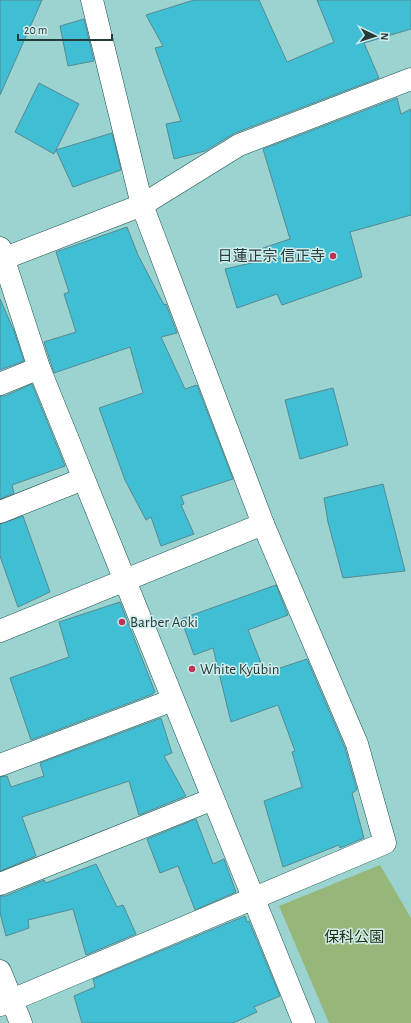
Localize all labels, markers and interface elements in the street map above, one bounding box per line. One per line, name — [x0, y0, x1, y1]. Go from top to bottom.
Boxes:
scale bar — [18, 16, 112, 42]
north arrow — [355, 16, 395, 56]
text: 20 m — [24, 24, 47, 36]
text: N — [379, 32, 390, 41]
place label: 日蓮正宗 信正寺 — [218, 248, 325, 264]
marker: 日蓮正宗 信正寺 — [328, 251, 338, 261]
place label: Barber Aoki — [130, 615, 198, 630]
marker: Barber Aoki — [117, 617, 127, 627]
place label: White Kyūbin — [200, 662, 280, 677]
marker: White Kyūbin — [187, 664, 197, 674]
park label: 保科公園 — [324, 929, 384, 945]

